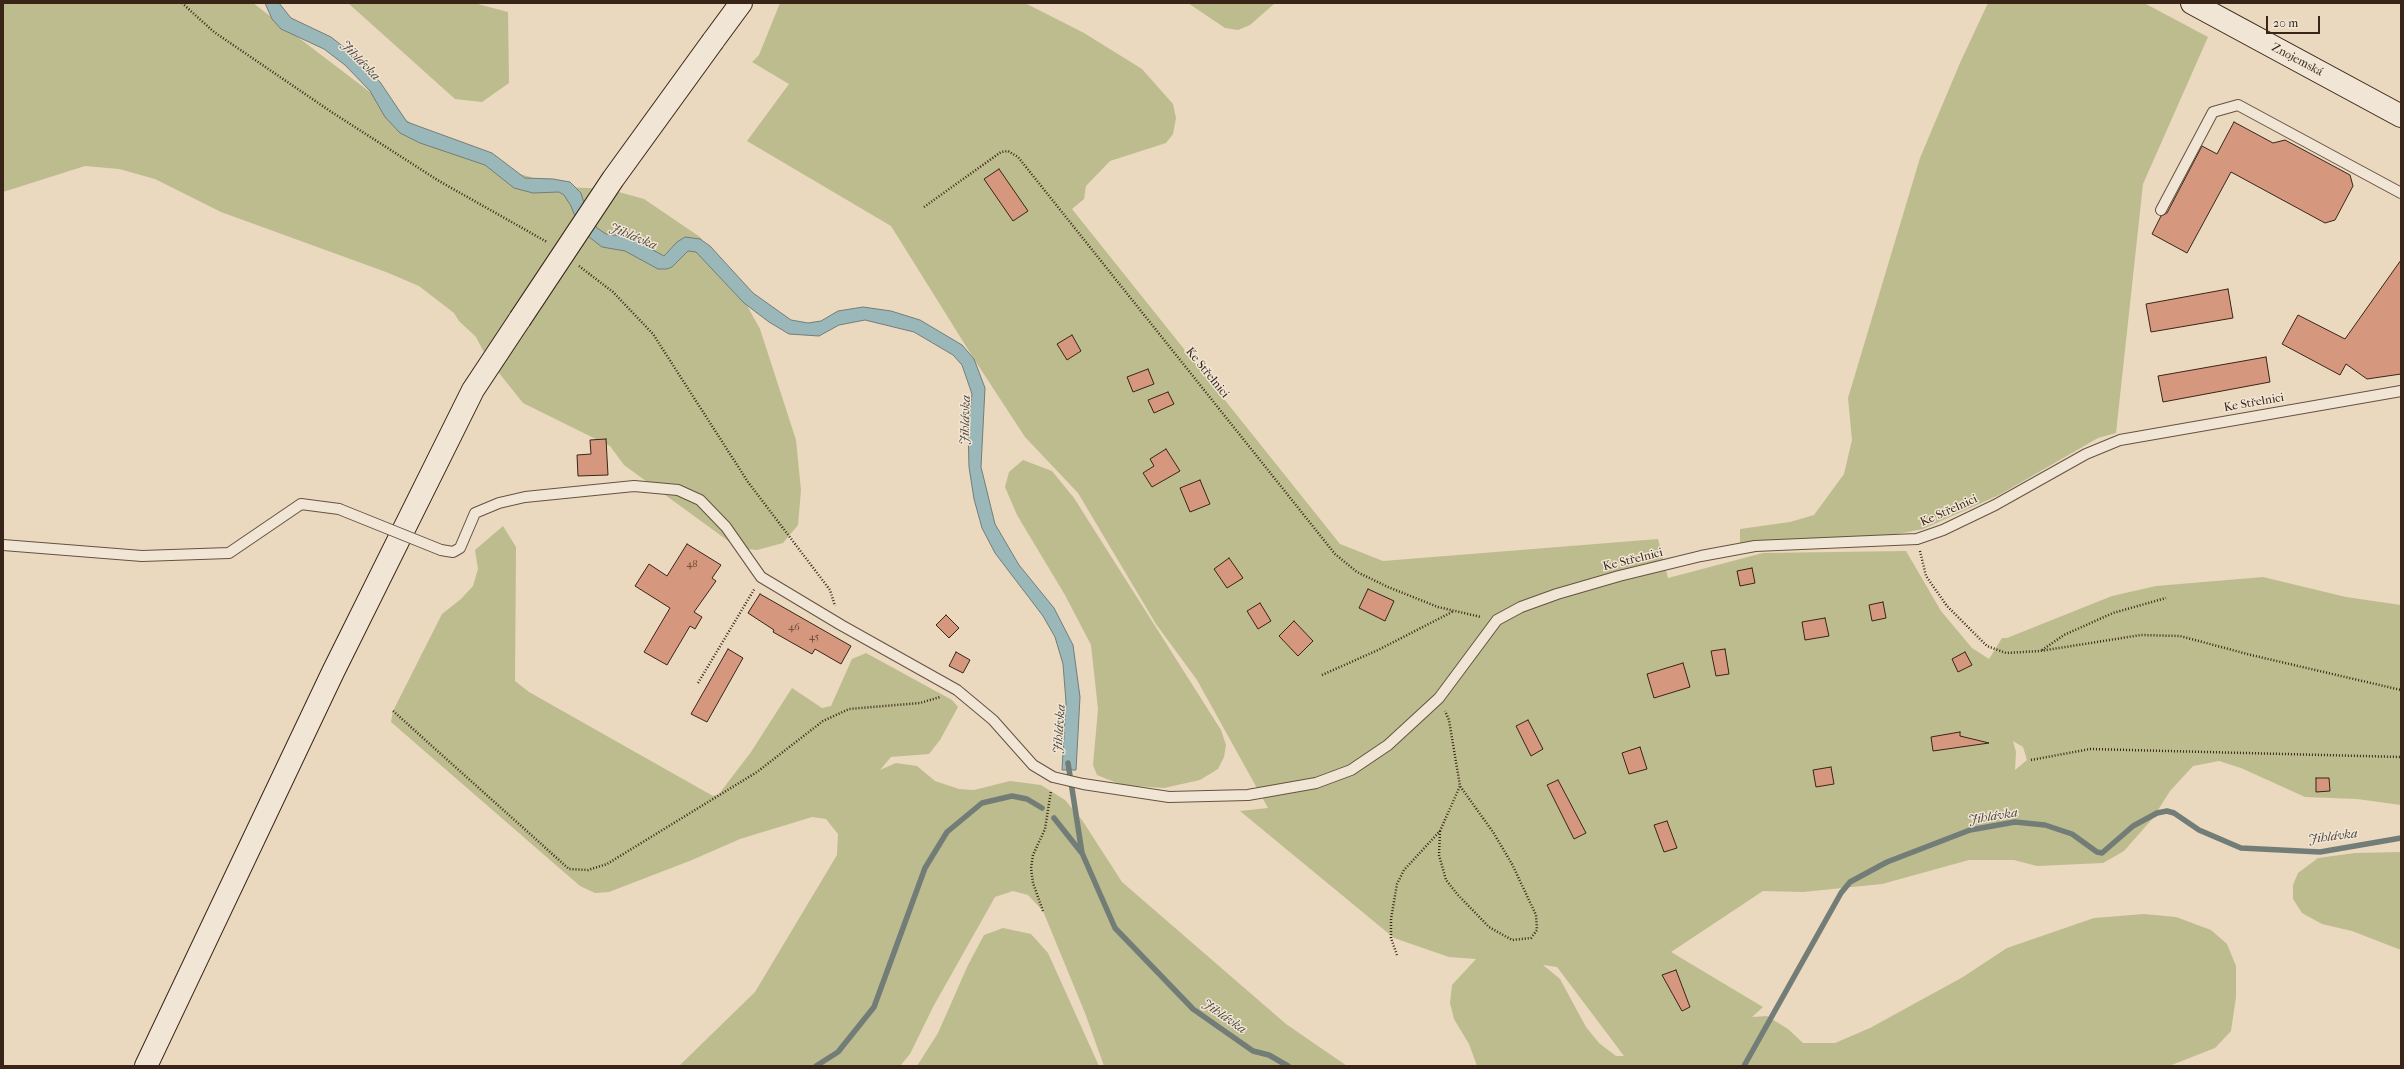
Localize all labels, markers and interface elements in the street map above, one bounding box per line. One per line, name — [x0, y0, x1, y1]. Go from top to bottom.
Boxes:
scale bar — [2268, 8, 2322, 34]
text: 20 m — [2273, 16, 2298, 30]
water label: Jihlávka — [337, 38, 383, 84]
street label: Znojemská — [2269, 40, 2325, 80]
water label: Jihlávka — [607, 220, 659, 254]
street label: Ke Střelnici — [1182, 345, 1232, 401]
street label: Ke Střelnici — [2223, 391, 2285, 415]
water label: Jihlávka — [957, 395, 975, 445]
street label: Ke Střelnici — [1918, 492, 1980, 530]
street label: Ke Střelnici — [1602, 546, 1664, 574]
house number: 48 — [687, 559, 697, 571]
house number: 46 — [788, 622, 800, 634]
house number: 45 — [809, 632, 819, 644]
water label: Jihlávka — [1050, 704, 1070, 754]
water label: Jihlávka — [1967, 805, 2019, 829]
water label: Jihlávka — [2307, 826, 2359, 848]
water label: Jihlávka — [1199, 996, 1249, 1038]

